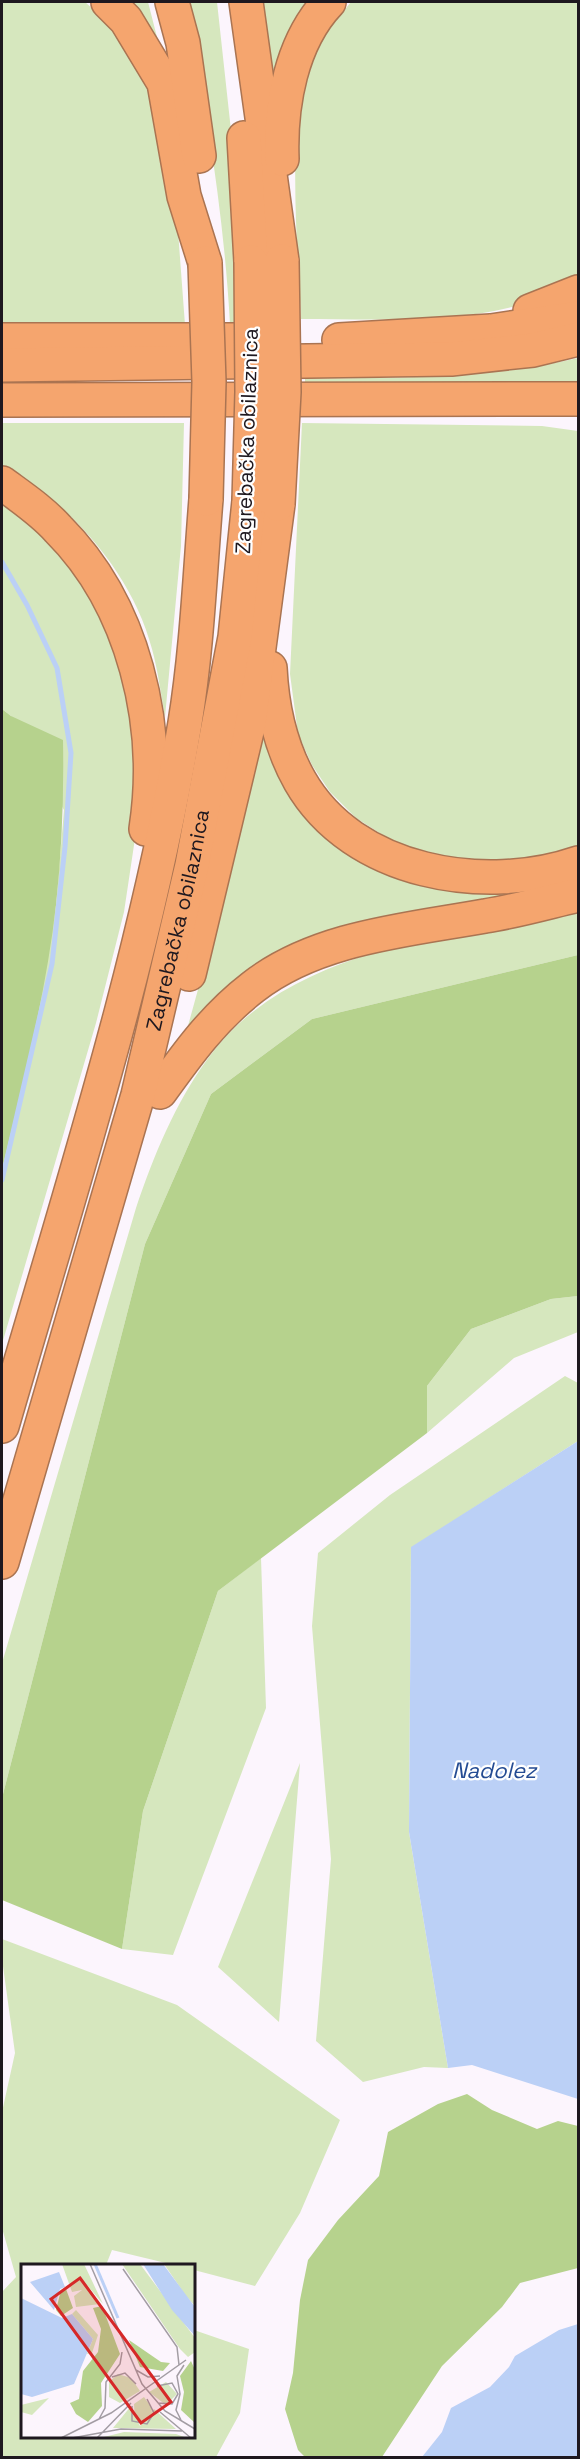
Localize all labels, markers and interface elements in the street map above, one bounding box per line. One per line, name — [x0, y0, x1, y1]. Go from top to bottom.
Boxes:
street label: Zagrebačka obilaznica — [229, 327, 264, 555]
street label: Zagrebačka obilaznica — [140, 807, 215, 1033]
water label: Nadolez — [452, 1756, 538, 1784]
inset map — [21, 2264, 195, 2438]

